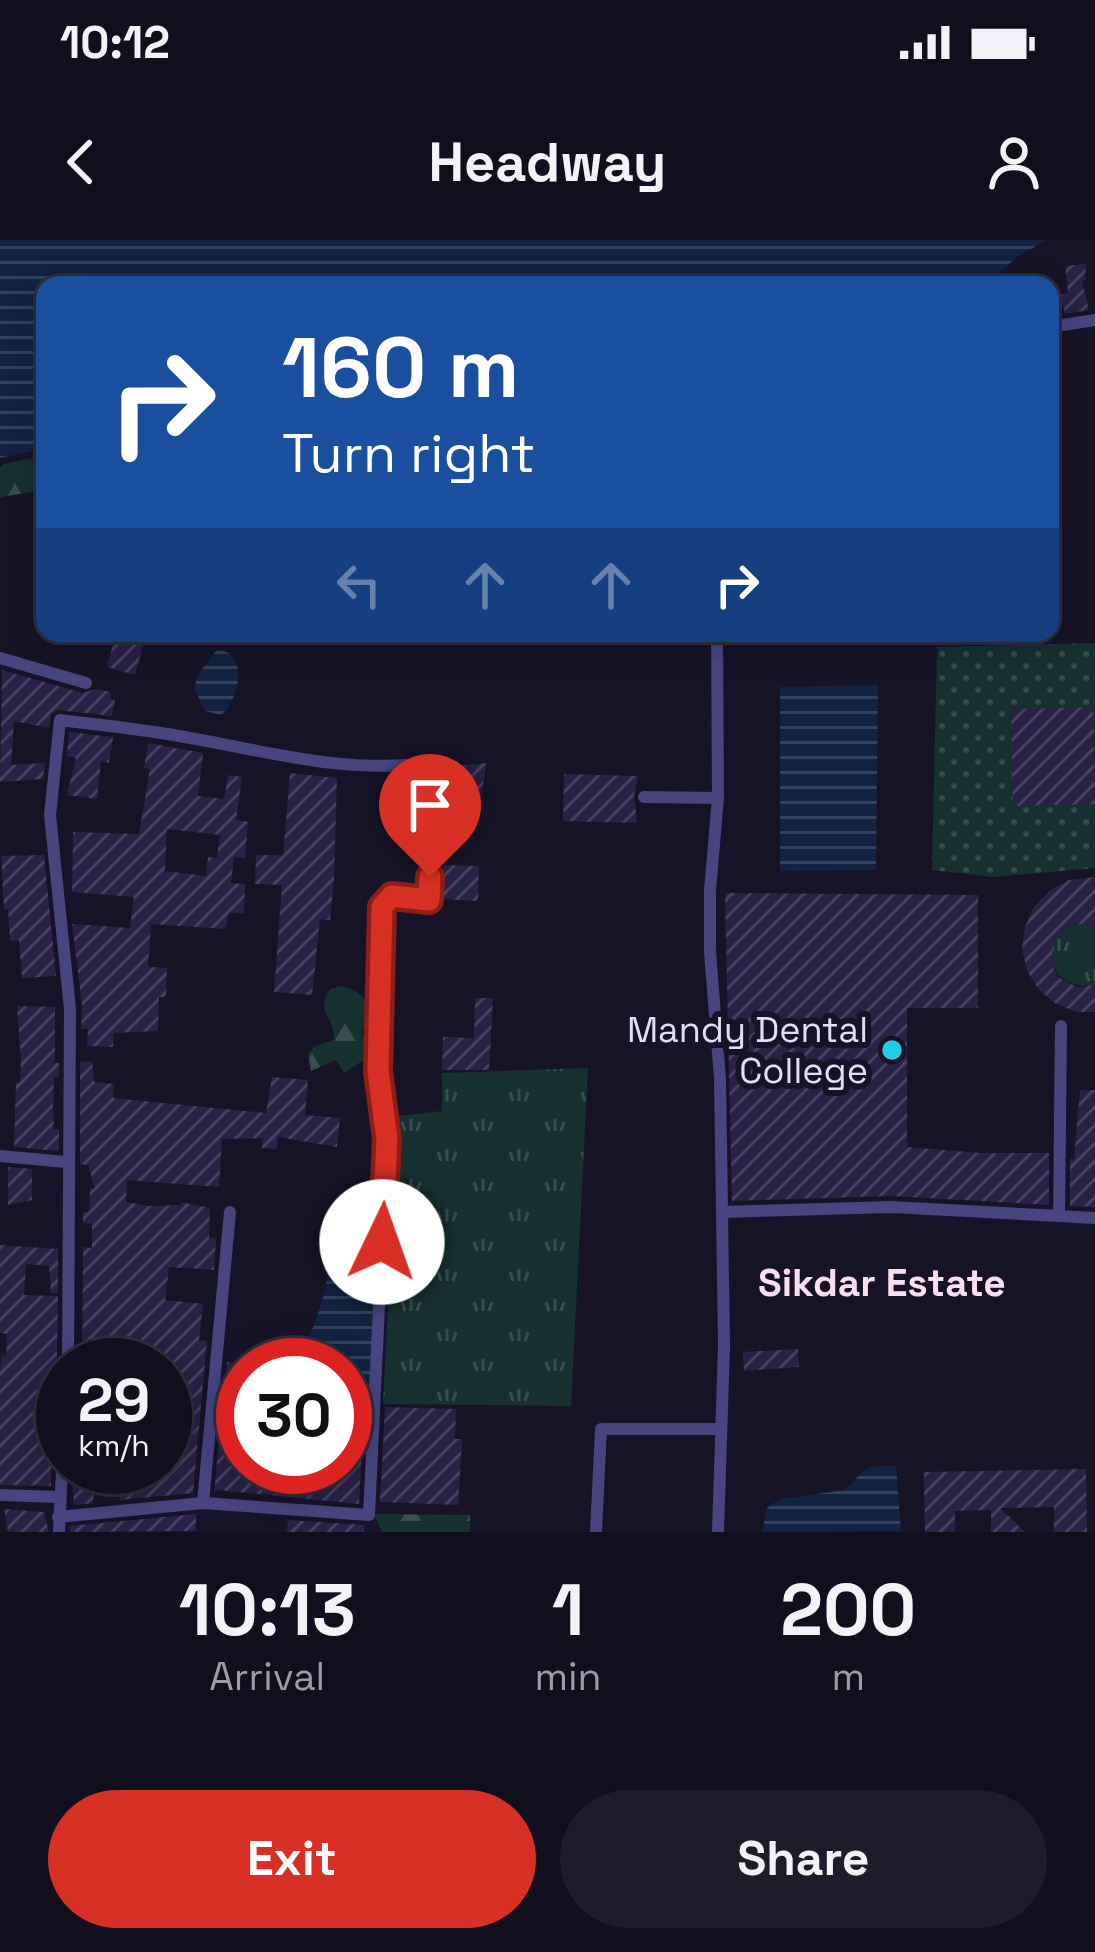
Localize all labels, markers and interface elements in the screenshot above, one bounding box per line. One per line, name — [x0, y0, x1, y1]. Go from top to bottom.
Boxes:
text: 10:12 — [60, 14, 170, 71]
text: Headway — [429, 128, 666, 197]
icon: back — [48, 129, 114, 195]
icon: person — [981, 129, 1047, 195]
text: 160 m — [282, 314, 519, 422]
icon: right — [84, 324, 240, 480]
text: Turn right — [282, 419, 535, 488]
icon: left — [326, 552, 392, 618]
icon: ahead — [452, 552, 518, 618]
icon: ahead — [578, 552, 644, 618]
icon: right — [704, 552, 770, 618]
pin — [379, 754, 481, 877]
icon: arrive — [397, 772, 463, 838]
place label: Mandy Dental College — [627, 1007, 868, 1094]
marker: Mandy Dental College — [879, 1037, 905, 1063]
position arrow — [319, 1179, 445, 1305]
district label: Sikdar Estate — [758, 1258, 1006, 1307]
speed limit sign: 30 — [216, 1338, 372, 1494]
text: 29 — [78, 1362, 150, 1439]
text: km/h — [78, 1426, 150, 1465]
text: 10:13 — [179, 1564, 356, 1656]
text: 1 — [552, 1564, 584, 1656]
text: 200 — [780, 1564, 916, 1656]
text: Arrival — [209, 1652, 325, 1701]
text: min — [534, 1652, 601, 1701]
text: m — [831, 1652, 865, 1701]
button: Exit — [48, 1790, 536, 1928]
button: Share — [560, 1790, 1047, 1928]

